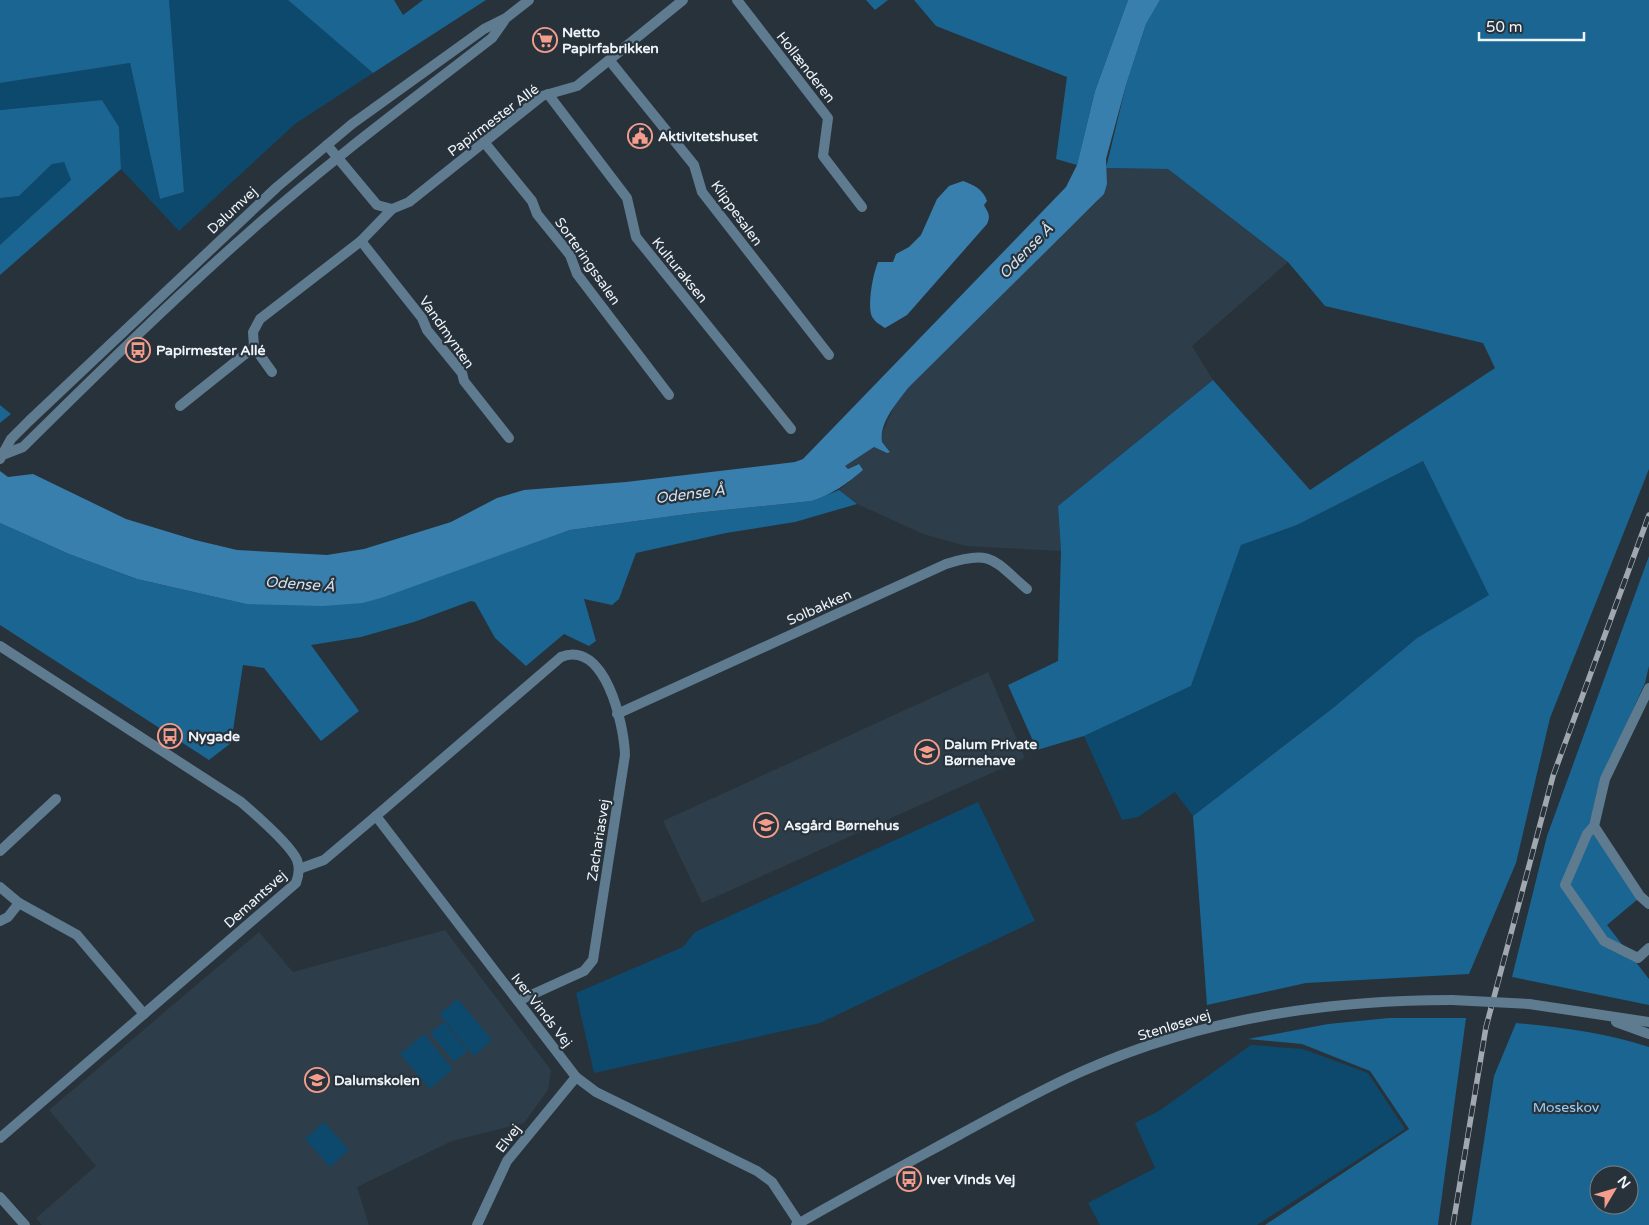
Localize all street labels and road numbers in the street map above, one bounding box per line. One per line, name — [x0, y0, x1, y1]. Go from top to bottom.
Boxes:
street label: Hollænderen — [773, 28, 839, 106]
street label: Papirmester Allé — [444, 81, 542, 160]
street label: Klippesalen — [707, 177, 766, 249]
street label: Dalumvej — [204, 183, 261, 238]
street label: Sorteringssalen — [551, 214, 624, 308]
street label: Kulturaksen — [648, 234, 711, 306]
street label: Vandmynten — [415, 293, 478, 372]
street label: Solbakken — [784, 586, 854, 629]
street label: Zachariasvej — [584, 798, 613, 882]
street label: Demantsvej — [221, 867, 290, 932]
street label: Iver Vinds Vej — [507, 970, 576, 1051]
street label: Stenløsevej — [1136, 1006, 1213, 1045]
street label: Elvej — [492, 1121, 525, 1156]

